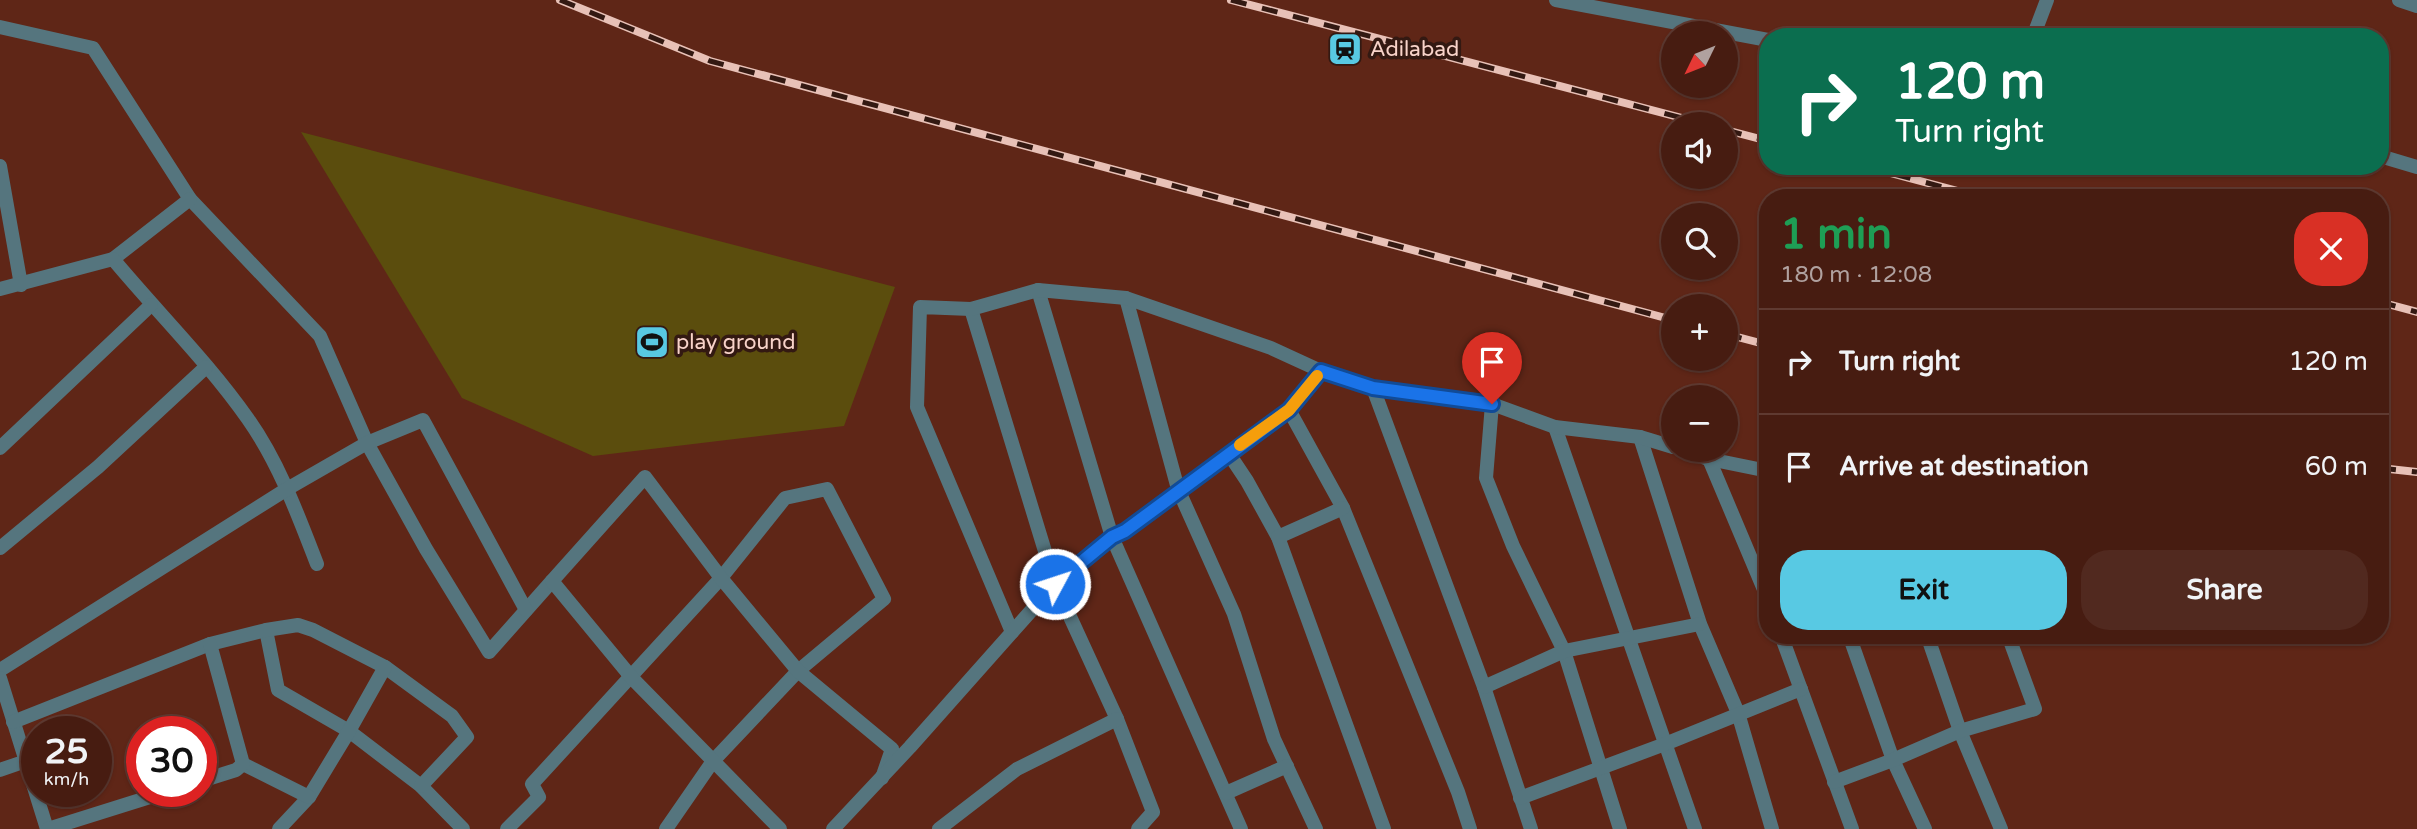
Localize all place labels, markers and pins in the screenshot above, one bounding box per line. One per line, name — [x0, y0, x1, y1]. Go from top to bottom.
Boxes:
station icon: Adilabad — [1326, 30, 1364, 68]
place label: Adilabad — [1370, 37, 1459, 62]
sports icon: play ground — [633, 323, 671, 361]
place label: play ground — [676, 330, 795, 355]
pin — [1462, 332, 1522, 404]

